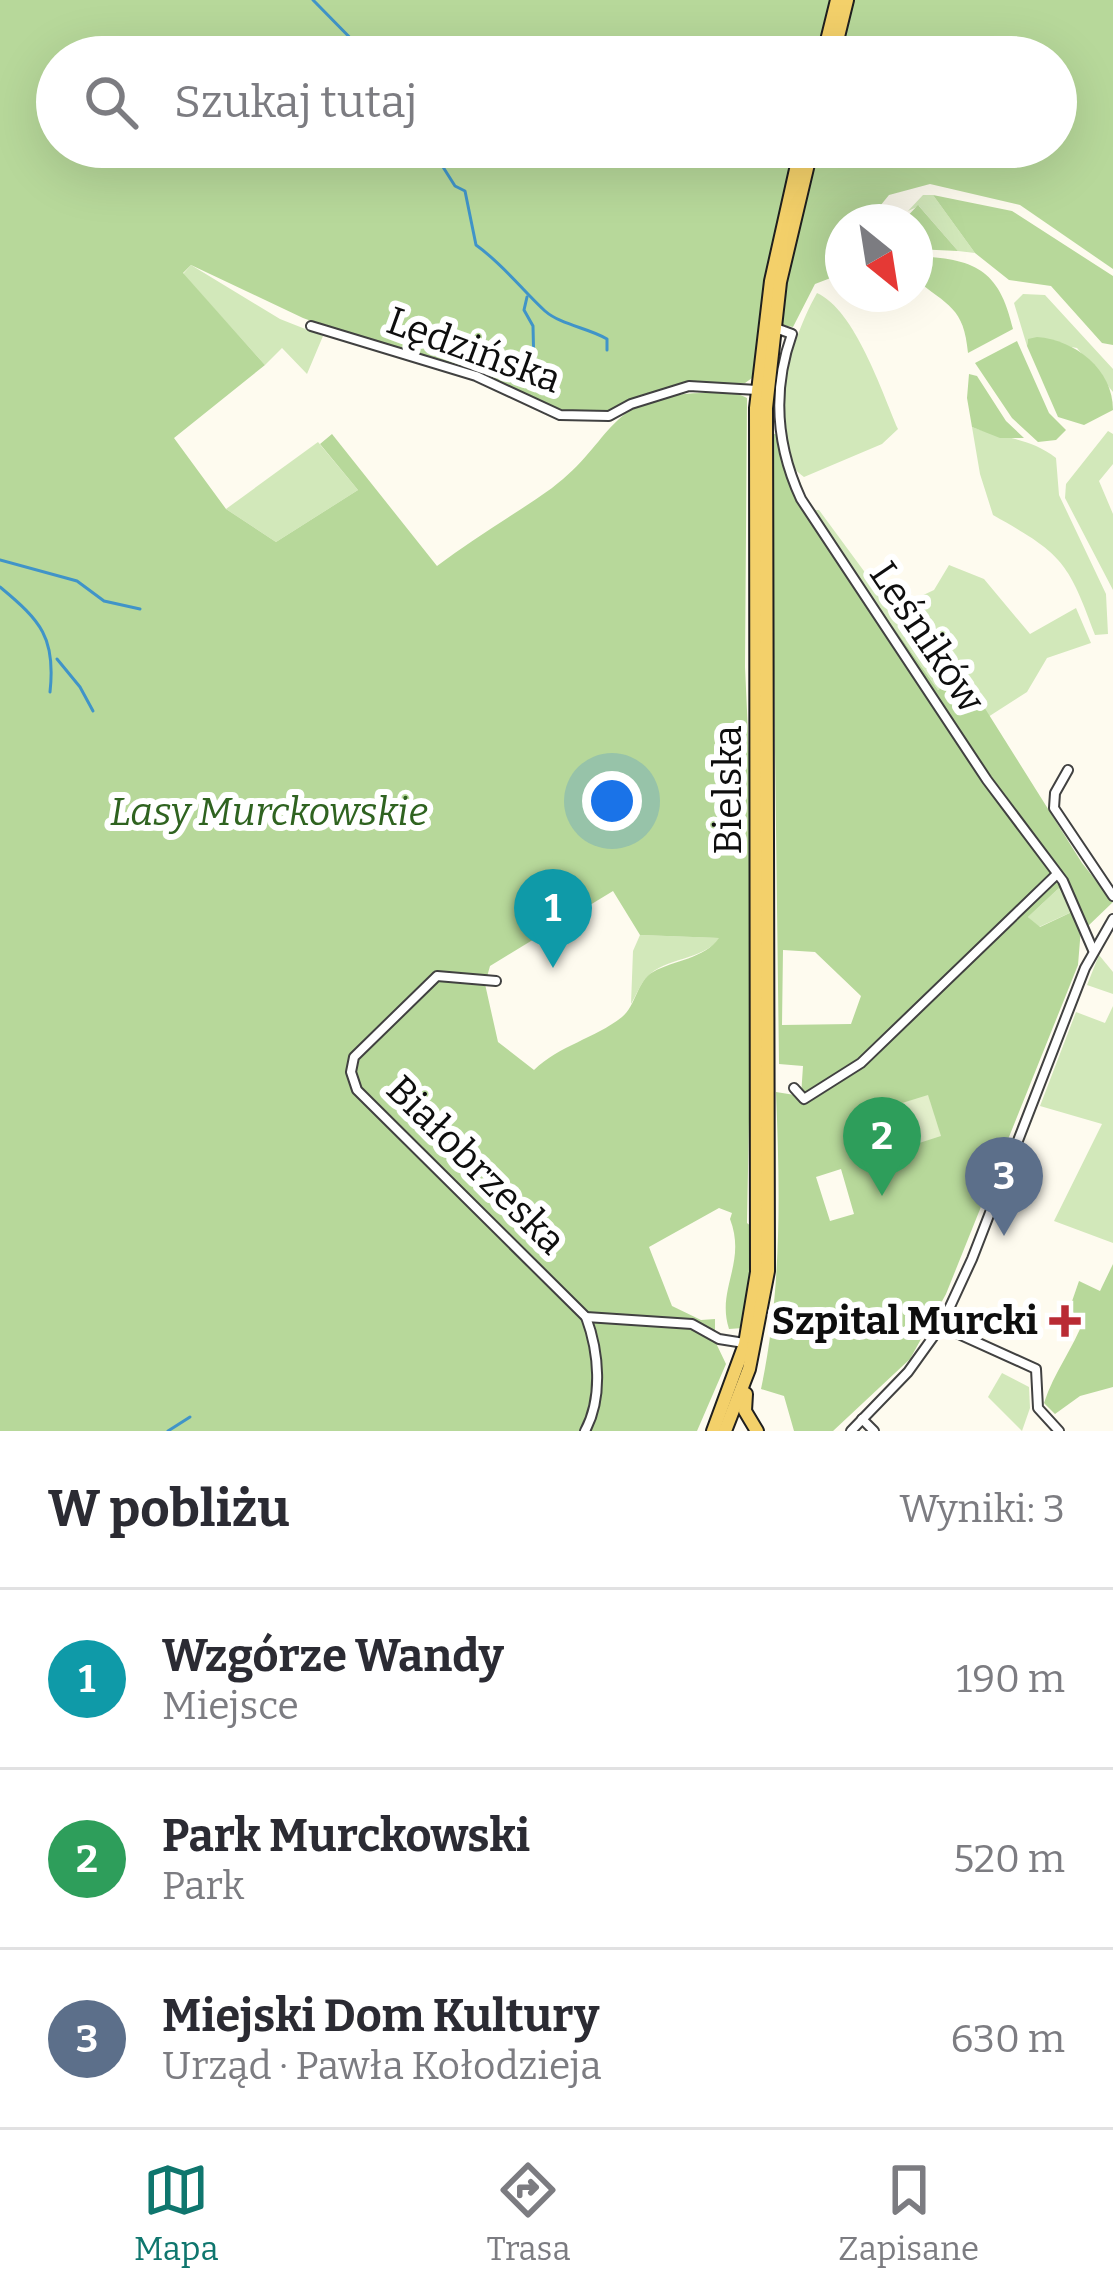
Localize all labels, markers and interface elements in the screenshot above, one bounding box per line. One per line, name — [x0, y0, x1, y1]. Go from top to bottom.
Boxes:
search box — [36, 36, 1077, 168]
icon: search — [78, 69, 144, 135]
text: Szukaj tutaj — [174, 75, 417, 129]
north arrow — [825, 204, 933, 312]
street label: Lędzińska — [381, 297, 567, 403]
street label: Leśników — [860, 553, 994, 722]
street label: Bielska — [705, 725, 751, 855]
your location — [582, 771, 642, 831]
park label: Lasy Murckowskie — [110, 789, 428, 835]
pin: 1 — [514, 869, 592, 968]
street label: Białobrzeska — [377, 1066, 575, 1264]
pin: 2 — [843, 1097, 921, 1196]
pin: 3 — [965, 1137, 1043, 1236]
place label: Szpital Murcki — [771, 1298, 1038, 1344]
marker: Szpital Murcki — [1049, 1305, 1081, 1337]
text: W pobliżu — [48, 1478, 290, 1540]
text: Wyniki: 3 — [900, 1486, 1065, 1532]
text: Wzgórze Wandy — [162, 1629, 504, 1683]
text: 1 — [79, 1656, 95, 1702]
text: 190 m — [956, 1656, 1065, 1702]
text: Miejsce — [162, 1683, 299, 1729]
text: Park Murckowski — [162, 1809, 530, 1863]
text: 2 — [76, 1836, 98, 1882]
text: 520 m — [954, 1836, 1065, 1882]
text: Park — [162, 1863, 244, 1909]
text: Miejski Dom Kultury — [162, 1989, 599, 2043]
text: 3 — [76, 2016, 98, 2062]
text: 630 m — [950, 2016, 1065, 2062]
text: Urząd · Pawła Kołodzieja — [162, 2043, 602, 2089]
tab: Mapa — [134, 2157, 219, 2269]
tab: Trasa — [486, 2157, 570, 2269]
tab: Zapisane — [838, 2157, 979, 2269]

